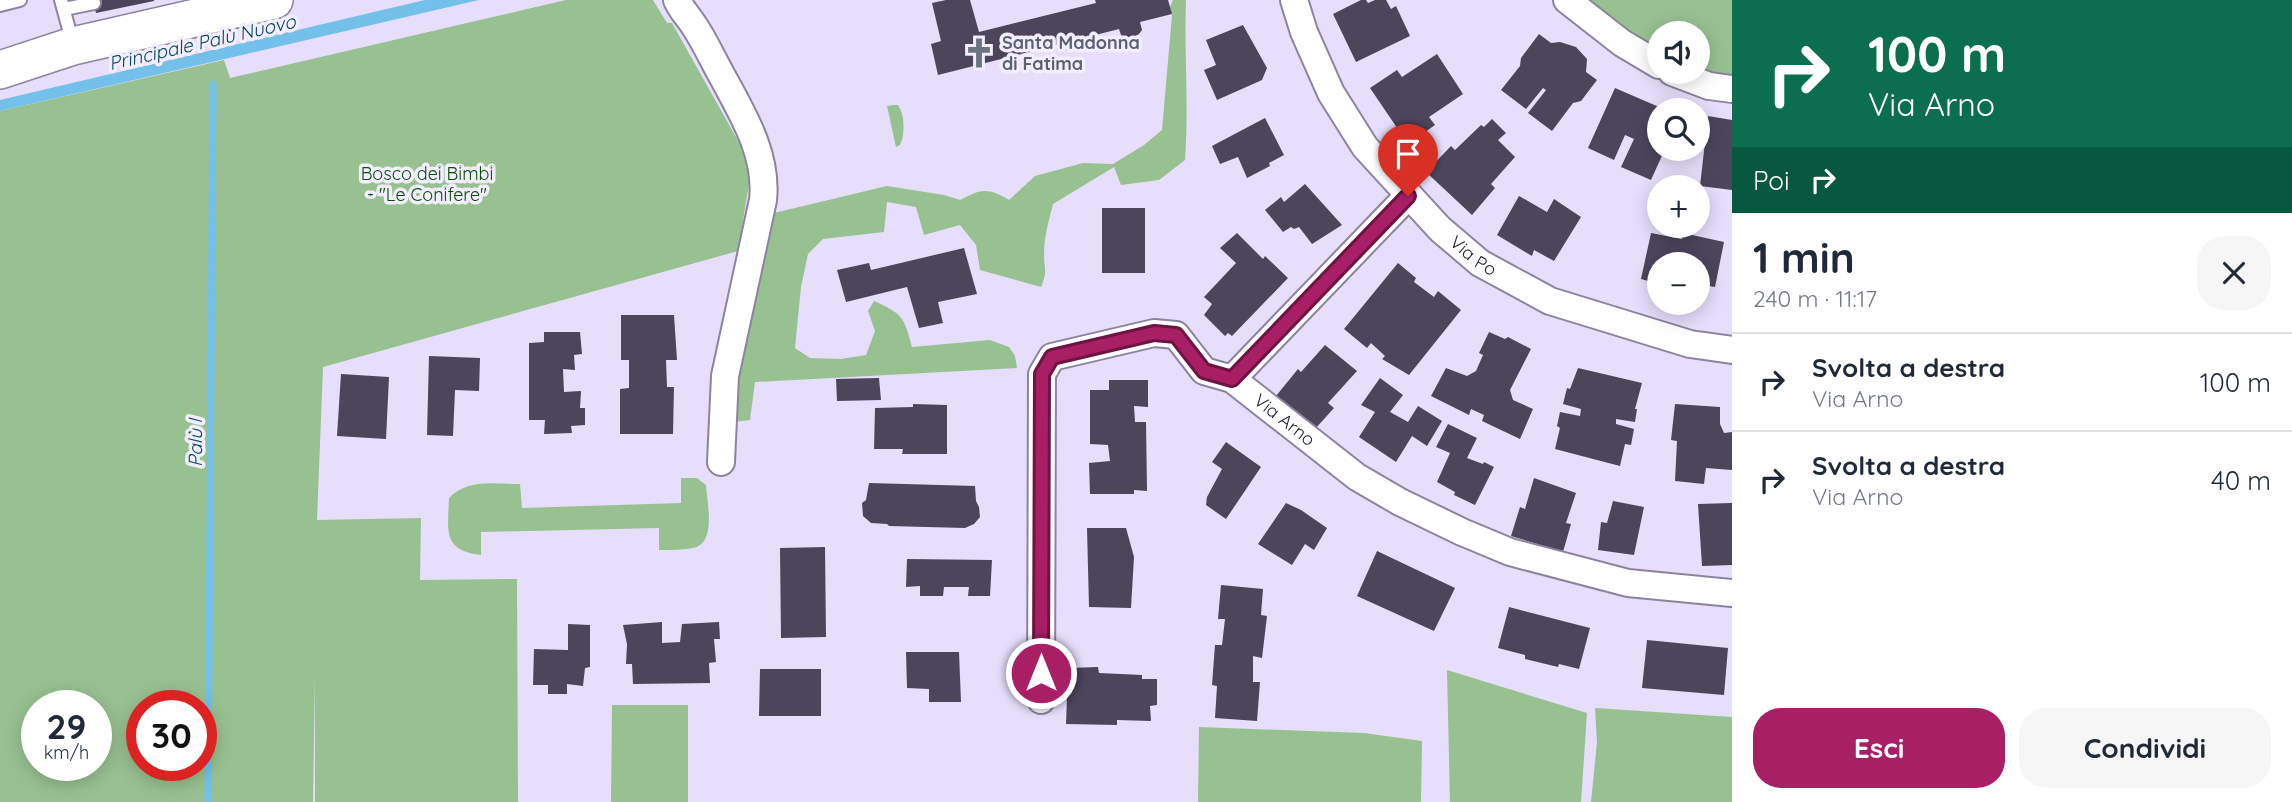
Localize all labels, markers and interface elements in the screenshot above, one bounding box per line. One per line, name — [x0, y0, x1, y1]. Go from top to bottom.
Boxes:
water label: Principale Palù Nuovo — [106, 8, 299, 75]
map controls — [1647, 21, 1710, 315]
button: sound — [1647, 21, 1710, 84]
text: 100 m — [1868, 23, 2006, 84]
icon: right — [1753, 28, 1844, 119]
place label: Santa Madonna di Fatima — [1002, 31, 1140, 75]
church icon: Santa Madonna di Fatima — [962, 36, 996, 70]
text: Via Arno — [1868, 84, 1995, 124]
button: search — [1647, 98, 1710, 161]
pin — [1378, 124, 1438, 196]
icon: arrive — [1389, 135, 1427, 173]
icon: right — [1804, 161, 1842, 199]
park label: Bosco dei Bimbi - "Le Conifere" — [361, 162, 493, 206]
text: Poi — [1753, 164, 1790, 197]
button: + — [1647, 175, 1710, 238]
street label: Via Po — [1445, 230, 1501, 281]
text: 1 min — [1753, 231, 1855, 284]
button: close — [2197, 236, 2271, 310]
button: − — [1647, 252, 1710, 315]
text: 240 m · 11:17 — [1753, 284, 1877, 313]
text: Svolta a destra — [1812, 351, 2005, 384]
icon: right — [1753, 363, 1791, 401]
text: 100 m — [2200, 366, 2271, 399]
text: Via Arno — [1812, 384, 1903, 413]
street label: Via Arno — [1250, 389, 1320, 451]
water label: Palù I — [183, 417, 207, 467]
text: Svolta a destra — [1812, 449, 2005, 482]
icon: right — [1753, 461, 1791, 499]
text: 40 m — [2211, 464, 2271, 497]
text: Via Arno — [1812, 482, 1903, 511]
position arrow — [1004, 636, 1078, 710]
speed limit sign: 30 — [126, 690, 217, 781]
text: 29 — [47, 704, 86, 748]
button: Esci — [1753, 708, 2005, 788]
button: Condividi — [2019, 708, 2271, 788]
text: km/h — [44, 741, 89, 764]

